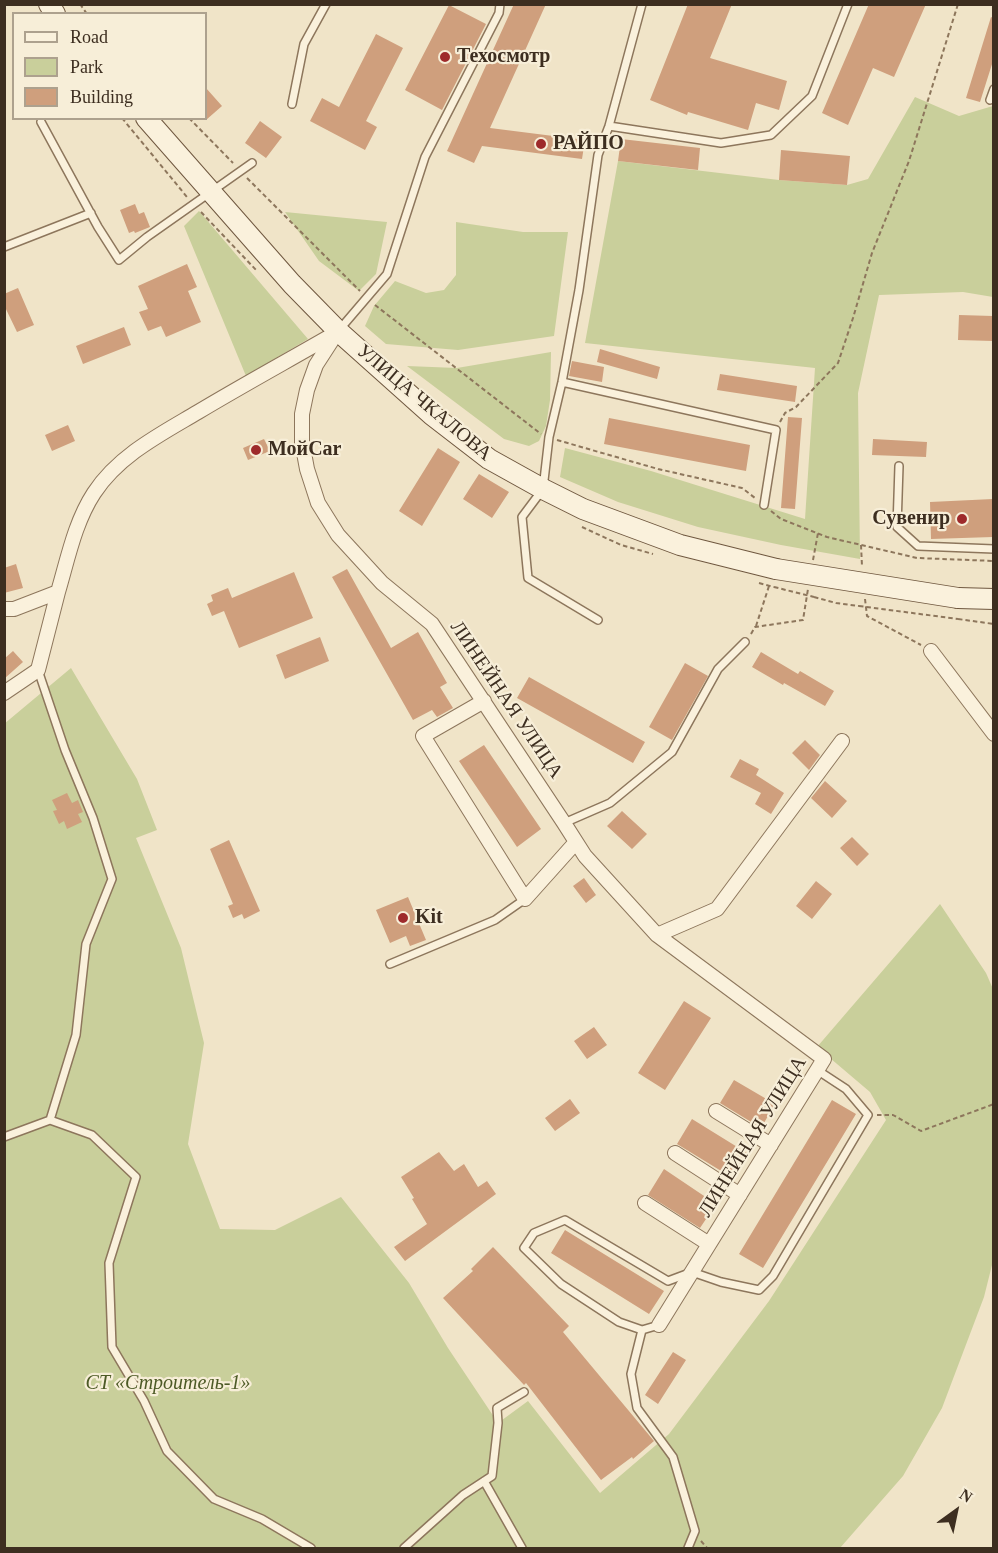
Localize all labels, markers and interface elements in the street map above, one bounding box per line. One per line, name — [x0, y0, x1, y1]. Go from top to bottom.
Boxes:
legend — [12, 12, 207, 120]
text: Road — [70, 27, 108, 47]
place label: Техосмотр — [457, 45, 550, 69]
marker: Техосмотр — [438, 50, 452, 64]
text: Park — [70, 57, 103, 77]
text: Building — [70, 87, 133, 107]
place label: РАЙПО — [553, 132, 624, 156]
marker: РАЙПО — [534, 137, 548, 151]
street label: УЛИЦА ЧКАЛОВА — [352, 339, 496, 467]
place label: МойCar — [268, 438, 341, 462]
marker: МойCar — [249, 443, 263, 457]
place label: Сувенир — [872, 507, 950, 531]
marker: Сувенир — [955, 512, 969, 526]
street label: ЛИНЕЙНАЯ УЛИЦА — [444, 617, 568, 783]
place label: Kit — [415, 906, 443, 930]
marker: Kit — [396, 911, 410, 925]
street label: ЛИНЕЙНАЯ УЛИЦА — [694, 1052, 812, 1222]
park label: СТ «Строитель-1» — [86, 1372, 250, 1396]
north arrow — [926, 1481, 986, 1541]
text: N — [957, 1485, 976, 1506]

